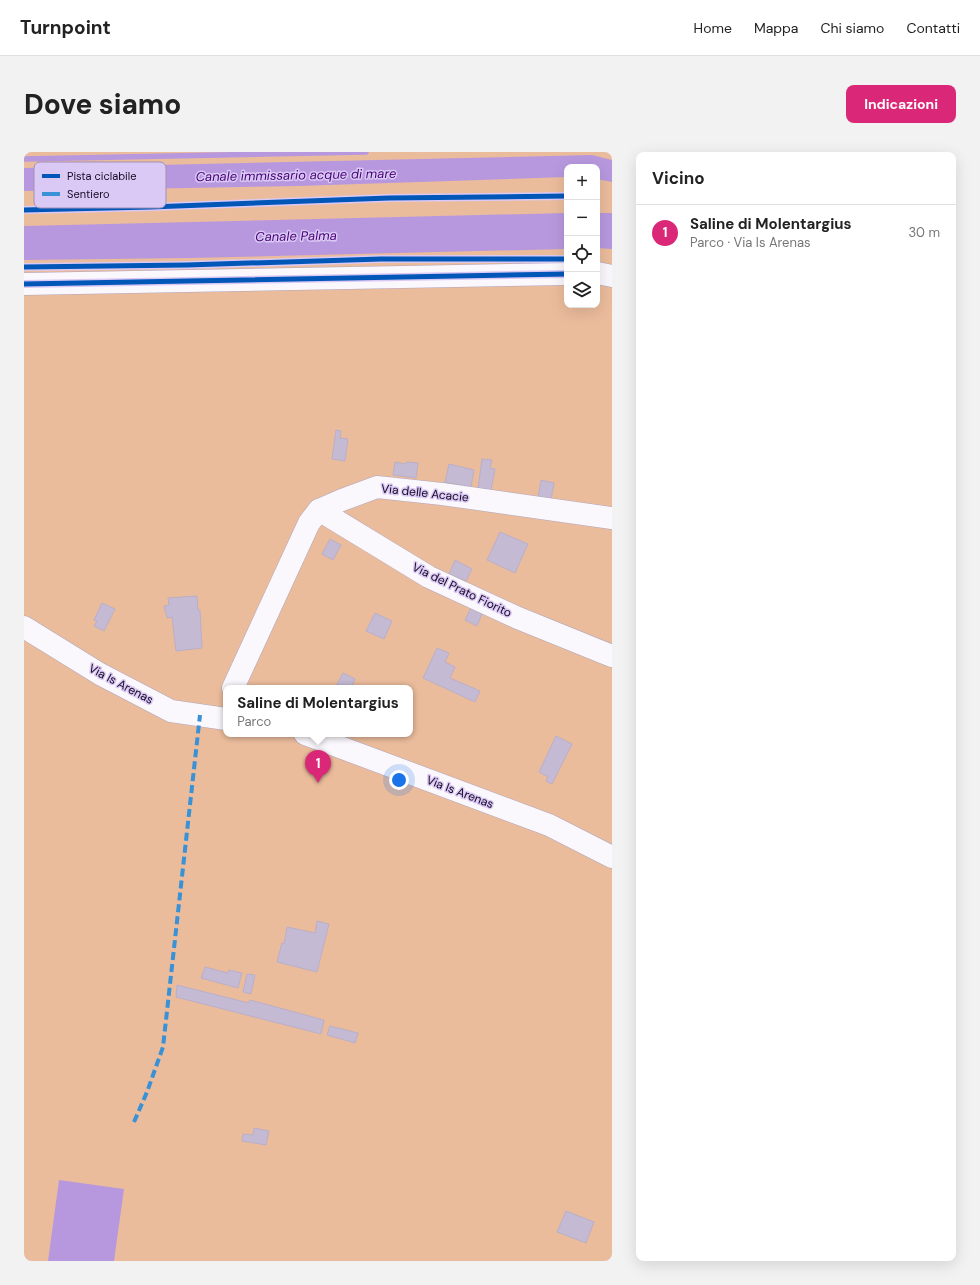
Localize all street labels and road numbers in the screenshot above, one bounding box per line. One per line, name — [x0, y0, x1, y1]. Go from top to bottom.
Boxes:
street label: Via delle Acacie — [380, 480, 470, 506]
street label: Via del Prato Fiorito — [410, 559, 514, 621]
street label: Via Is Arenas — [86, 660, 156, 708]
street label: Via Is Arenas — [424, 772, 496, 812]

